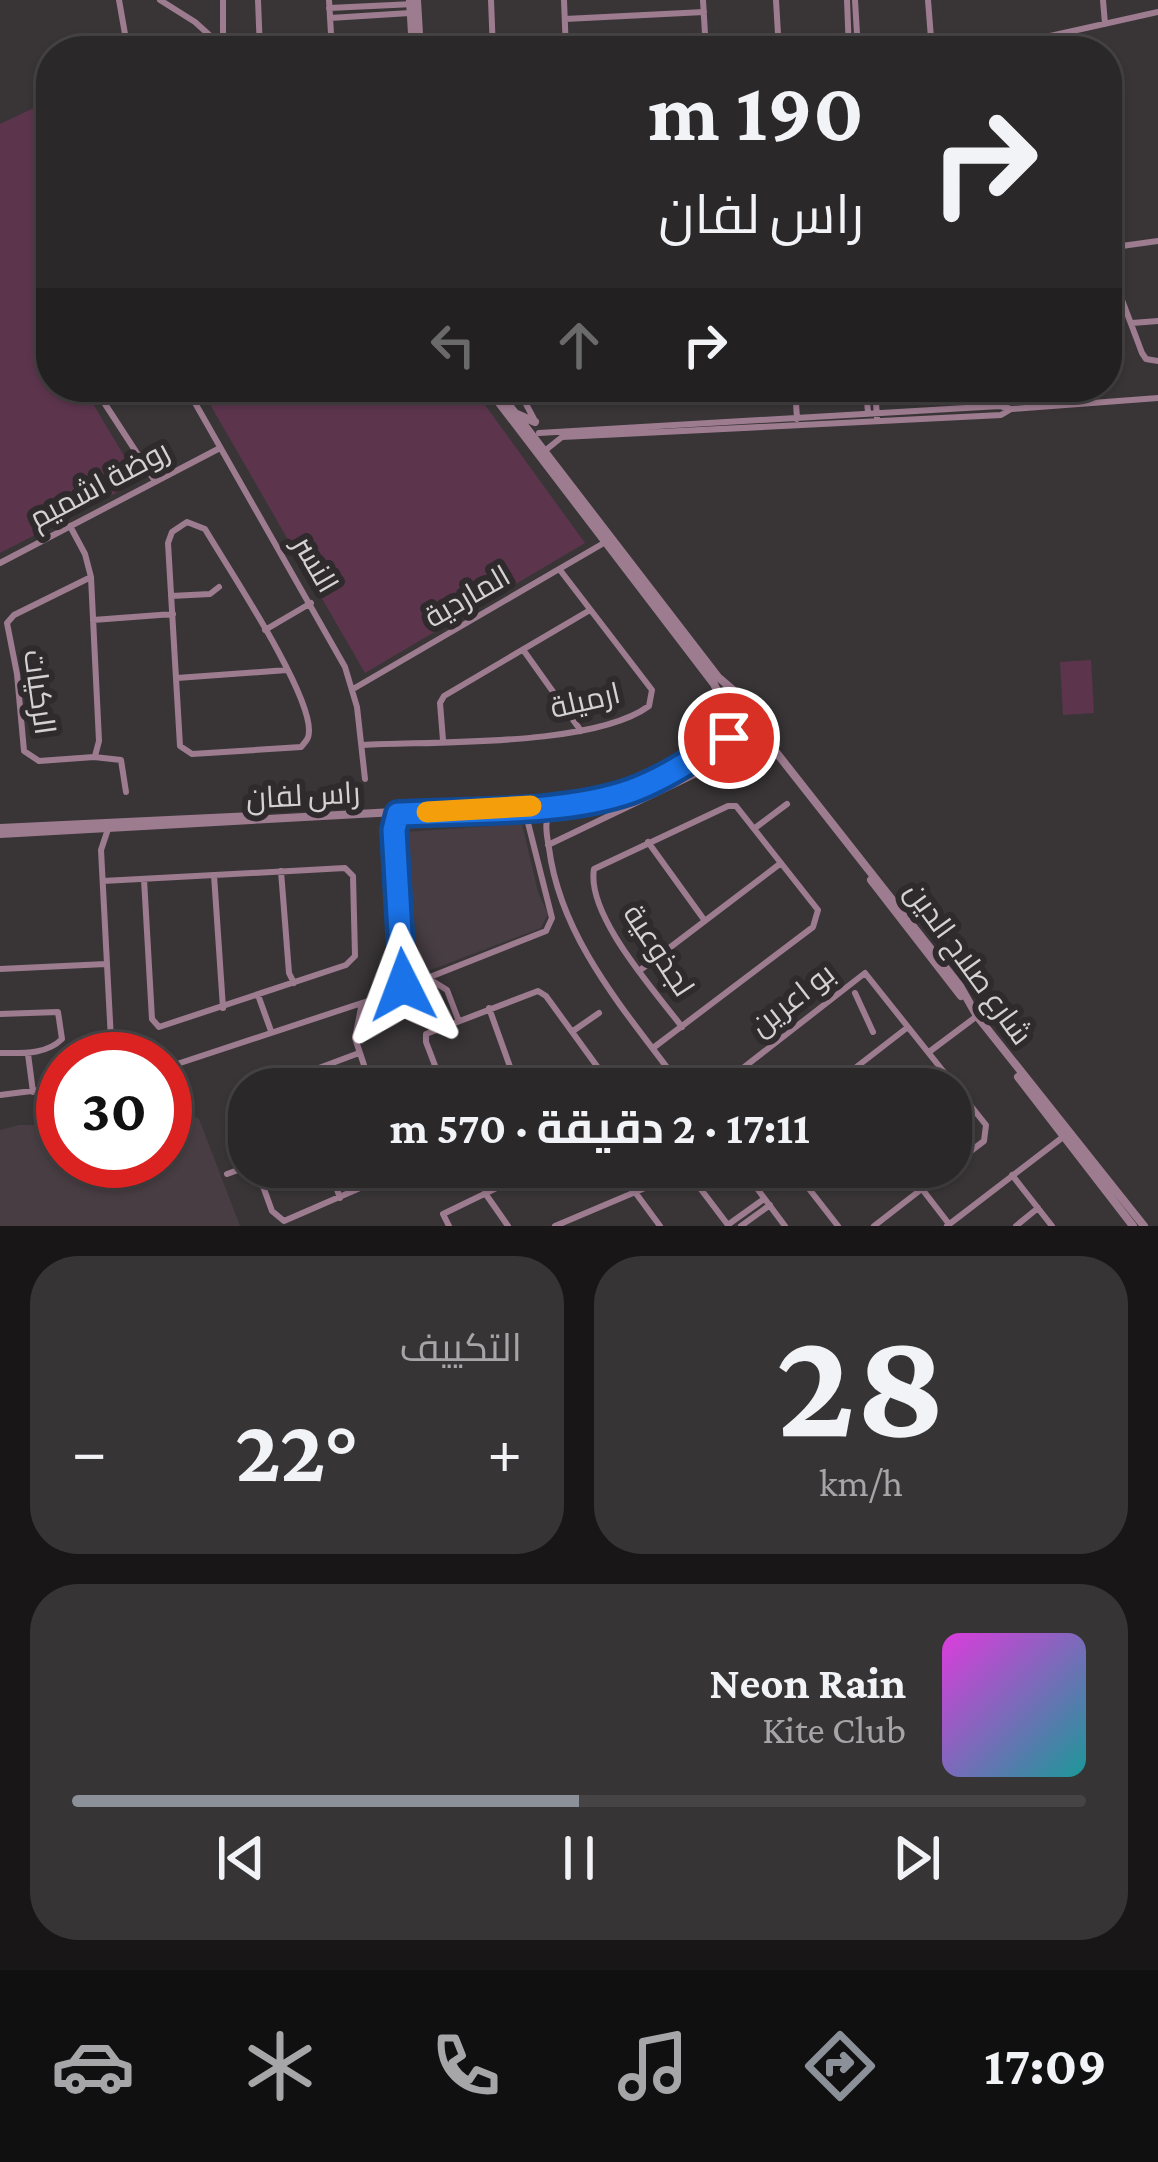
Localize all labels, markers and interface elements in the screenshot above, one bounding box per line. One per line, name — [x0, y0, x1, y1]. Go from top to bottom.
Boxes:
text: 190 m — [648, 65, 864, 158]
icon: right — [906, 84, 1062, 240]
text: راس لفان — [659, 185, 864, 245]
icon: left — [420, 312, 486, 378]
icon: ahead — [546, 312, 612, 378]
icon: right — [672, 312, 738, 378]
street label: روضة اشميم — [23, 433, 176, 538]
street label: النسر — [285, 528, 345, 598]
street label: الماردية — [418, 558, 516, 634]
street label: الركيات — [17, 647, 62, 737]
street label: ارميلة — [547, 676, 623, 725]
pin — [678, 687, 780, 789]
icon: arrive — [696, 705, 762, 771]
street label: راس لفان — [245, 776, 361, 816]
street label: شارع صلاح الدين — [896, 875, 1039, 1053]
street label: لجذوعية — [616, 898, 701, 1003]
position arrow — [340, 922, 466, 1048]
street label: بو اعرين — [744, 956, 842, 1043]
speed limit sign: 30 — [36, 1032, 192, 1188]
text: 17:11 · 2 دقيقة · 570 m — [390, 1103, 810, 1153]
text: 28 — [776, 1296, 946, 1470]
text: التكييف — [400, 1326, 522, 1369]
text: 22° — [235, 1400, 359, 1500]
text: − — [72, 1414, 107, 1487]
text: + — [487, 1414, 522, 1487]
text: km/h — [819, 1461, 903, 1504]
text: Neon Rain — [709, 1658, 906, 1708]
text: Kite Club — [762, 1708, 906, 1751]
icon: previous — [208, 1825, 274, 1891]
icon: pause — [546, 1825, 612, 1891]
icon: next — [884, 1825, 950, 1891]
icon: car — [51, 2024, 135, 2108]
icon: climate — [238, 2024, 322, 2108]
icon: phone — [424, 2024, 508, 2108]
icon: music — [611, 2024, 695, 2108]
icon: directions — [798, 2024, 882, 2108]
text: 17:09 — [984, 2036, 1107, 2096]

